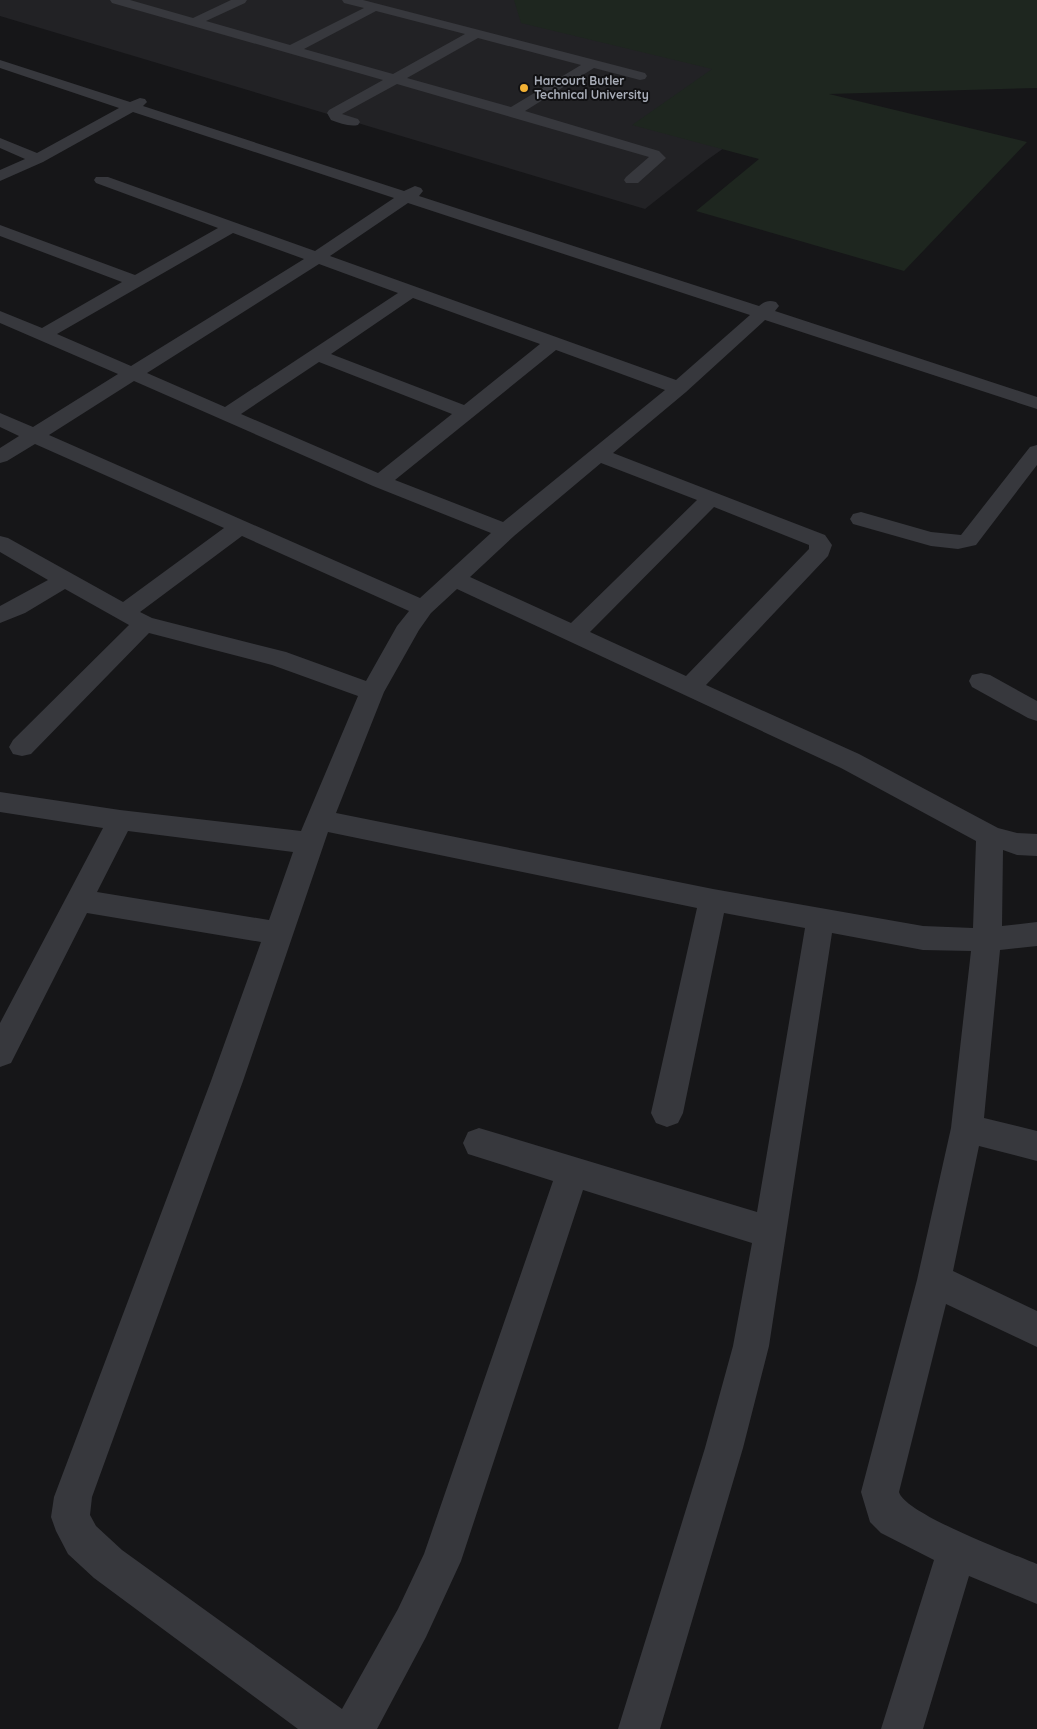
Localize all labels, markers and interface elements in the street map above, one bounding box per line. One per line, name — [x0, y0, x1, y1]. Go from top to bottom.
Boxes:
place label: Harcourt Butler Technical University — [534, 73, 649, 102]
marker: Harcourt Butler Technical University — [518, 82, 530, 94]

